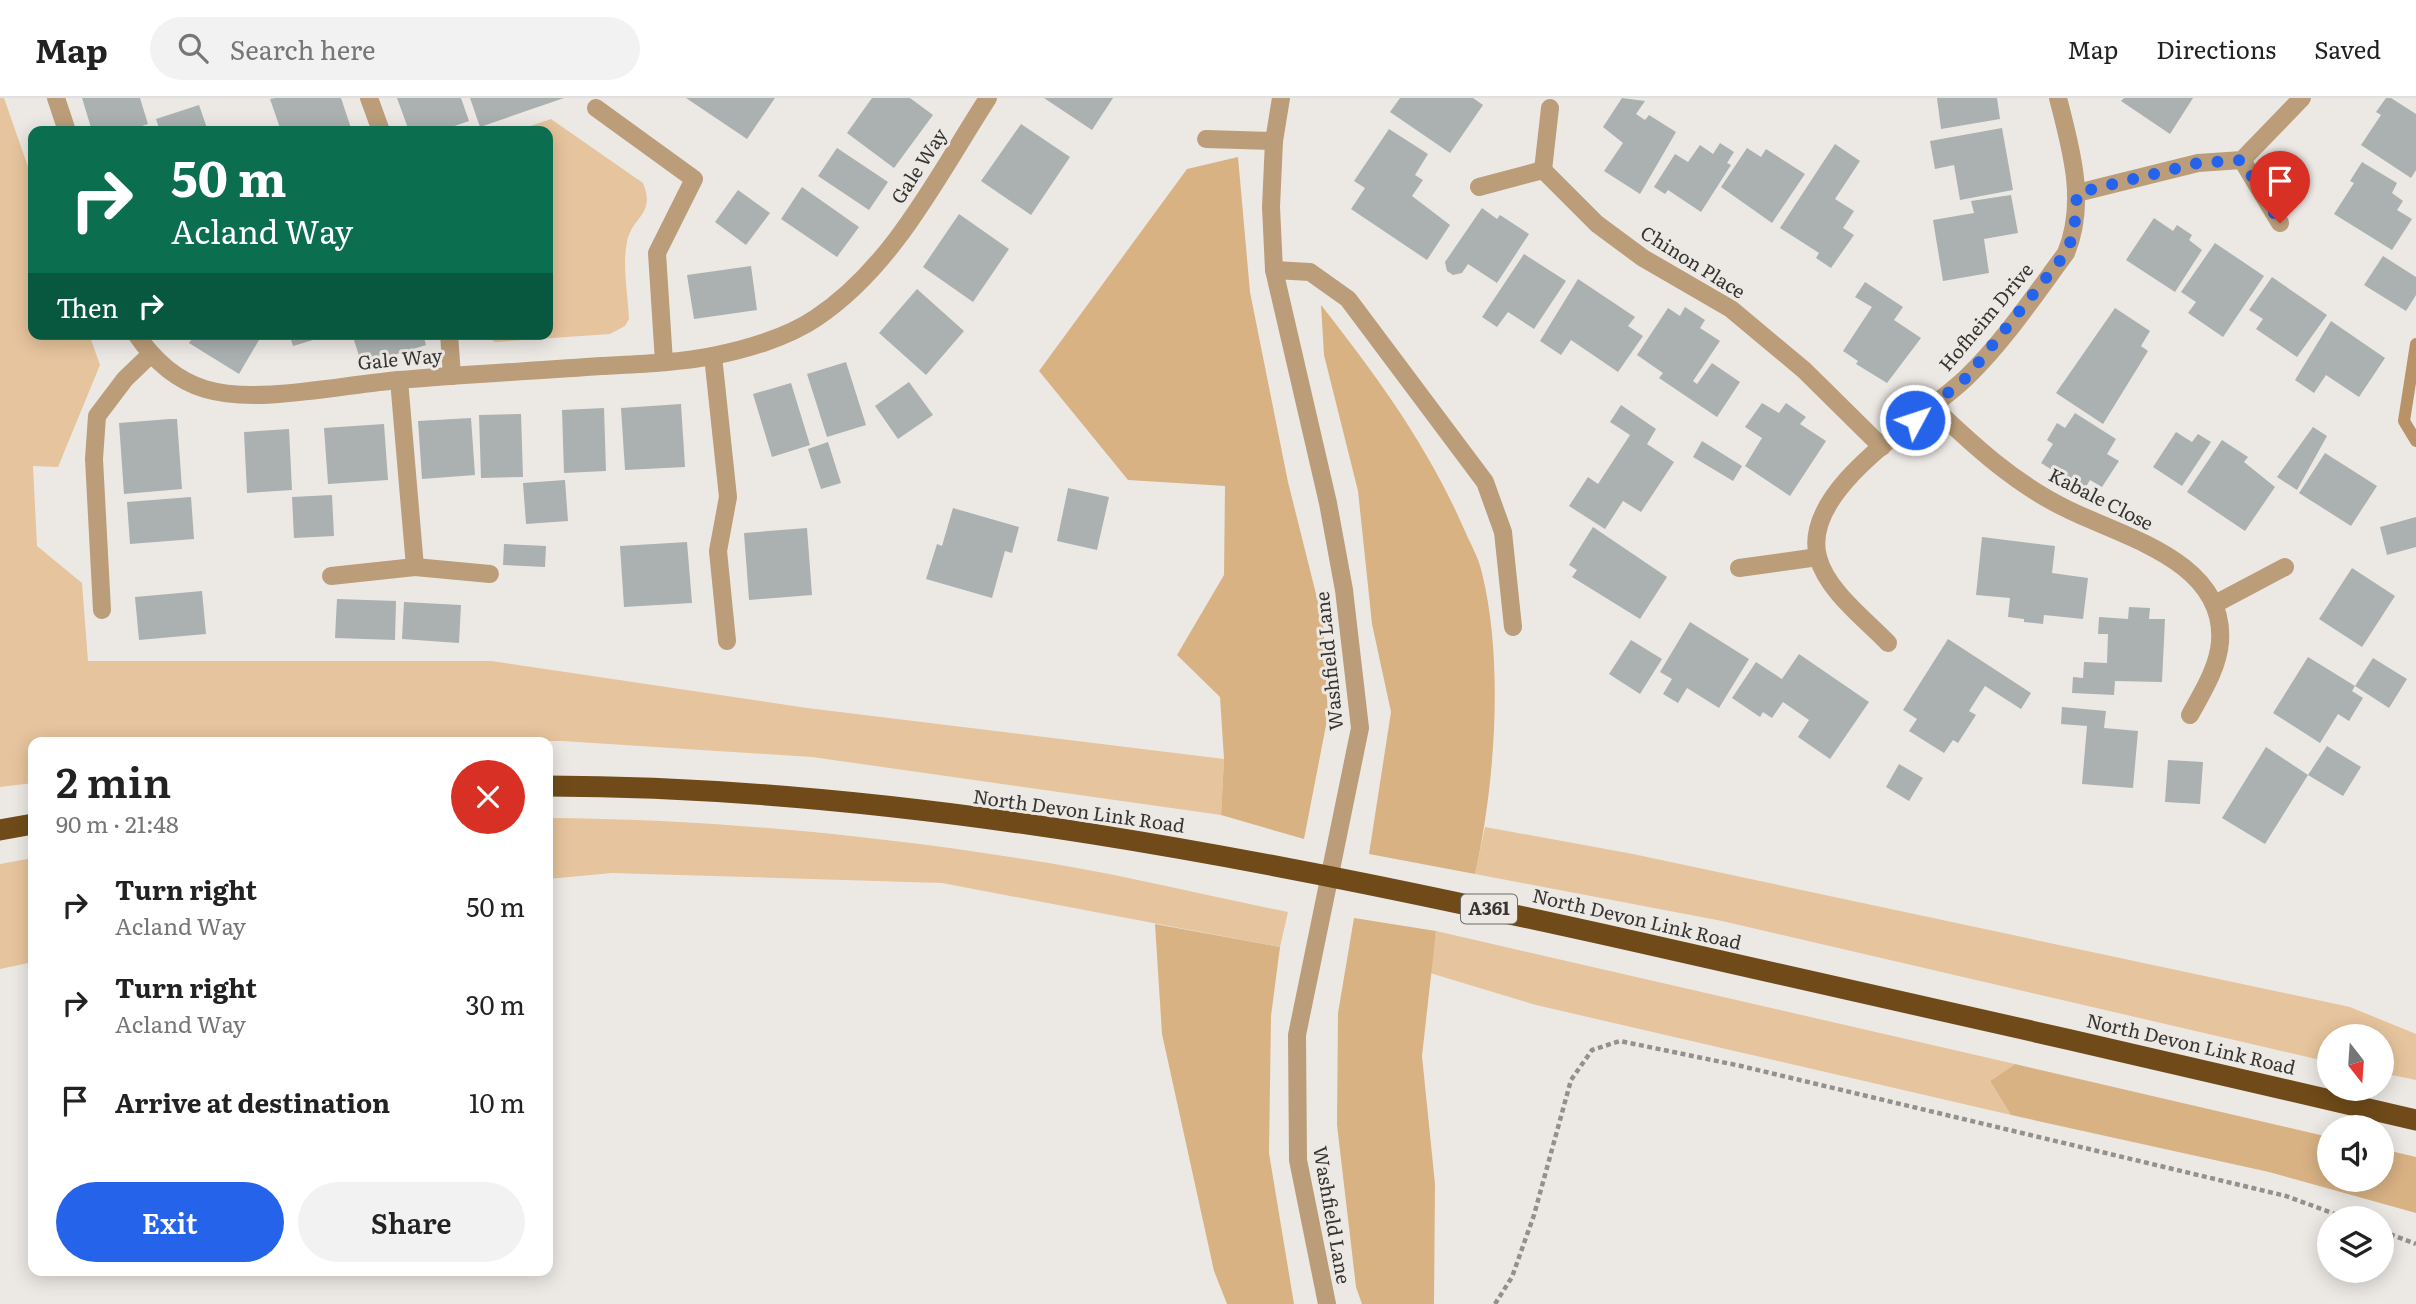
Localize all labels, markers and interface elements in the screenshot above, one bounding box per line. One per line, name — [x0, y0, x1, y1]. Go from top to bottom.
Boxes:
search box — [150, 17, 640, 80]
text: Map — [35, 24, 108, 73]
icon: search — [174, 29, 212, 67]
text: Search here — [230, 29, 376, 68]
text: Map — [2067, 31, 2118, 66]
text: Directions — [2156, 31, 2276, 66]
text: Saved — [2314, 31, 2381, 66]
street label: Gale Way — [883, 122, 953, 209]
text: 50 m — [171, 139, 287, 212]
pin — [2250, 151, 2310, 223]
icon: right — [56, 154, 147, 245]
icon: arrive — [2261, 162, 2299, 200]
text: Acland Way — [171, 206, 353, 254]
street label: Chinon Place — [1636, 218, 1752, 305]
street label: Hofheim Drive — [1931, 256, 2039, 377]
text: Then — [56, 287, 118, 326]
icon: right — [132, 287, 170, 325]
street label: Gale Way — [356, 340, 443, 376]
position arrow — [1878, 383, 1952, 457]
street label: Kabale Close — [2044, 460, 2159, 536]
street label: Washfield Lane — [1307, 590, 1349, 732]
text: 2 min — [56, 749, 171, 811]
button: close — [451, 760, 525, 834]
street label: North Devon Link Road — [971, 781, 1187, 839]
text: 90 m · 21:48 — [56, 806, 179, 840]
text: Turn right — [115, 869, 257, 908]
street label: North Devon Link Road — [1530, 880, 1745, 956]
icon: right — [56, 886, 94, 924]
text: 50 m — [466, 886, 525, 925]
road number: A361 — [1461, 894, 1517, 924]
text: Acland Way — [115, 908, 246, 942]
text: Turn right — [115, 967, 257, 1006]
icon: right — [56, 984, 94, 1022]
text: 30 m — [465, 984, 525, 1023]
street label: North Devon Link Road — [2084, 1005, 2299, 1081]
text: Acland Way — [115, 1006, 246, 1040]
north arrow — [2317, 1024, 2394, 1101]
map controls — [2317, 1024, 2394, 1283]
icon: arrive — [56, 1082, 94, 1120]
text: Arrive at destination — [115, 1082, 390, 1121]
text: 10 m — [469, 1082, 525, 1121]
button: sound — [2317, 1115, 2394, 1192]
street label: Washfield Lane — [1307, 1144, 1359, 1286]
button: Exit — [56, 1182, 284, 1262]
button: Share — [298, 1182, 525, 1262]
button: layers — [2317, 1206, 2394, 1283]

